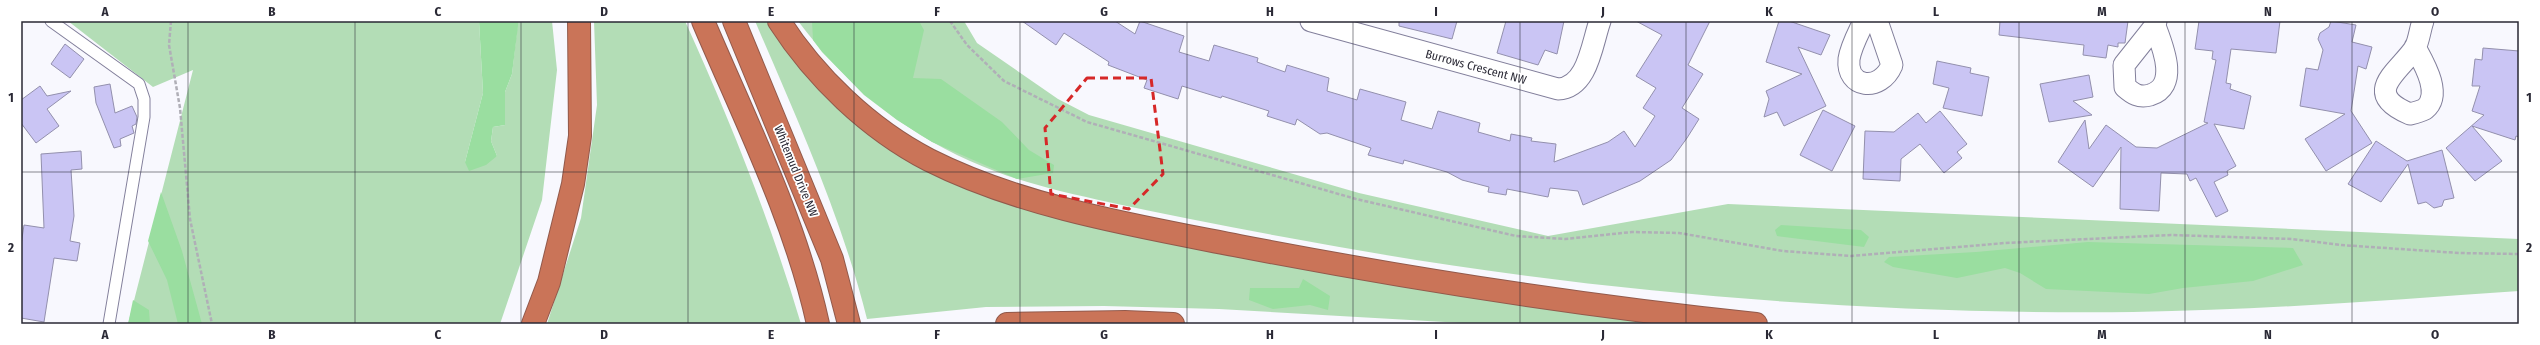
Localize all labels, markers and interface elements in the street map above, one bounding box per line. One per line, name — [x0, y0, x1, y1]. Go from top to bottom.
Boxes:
text: A — [100, 4, 109, 19]
text: B — [268, 4, 276, 19]
text: C — [435, 4, 442, 19]
text: D — [600, 4, 608, 19]
text: E — [768, 4, 774, 19]
text: F — [934, 4, 940, 19]
text: G — [1100, 4, 1108, 19]
text: H — [1266, 4, 1274, 19]
text: I — [1434, 4, 1438, 19]
text: J — [1600, 4, 1605, 19]
text: K — [1765, 4, 1773, 19]
text: L — [1933, 4, 1939, 19]
text: M — [2097, 4, 2107, 19]
text: N — [2264, 4, 2272, 19]
text: O — [2431, 4, 2439, 19]
street label: Burrows Crescent NW — [1424, 47, 1528, 87]
text: 1 — [8, 90, 14, 105]
text: 1 — [2526, 90, 2532, 105]
street label: Whitemud Drive NW — [771, 123, 821, 219]
text: 2 — [7, 240, 14, 255]
text: 2 — [2525, 240, 2532, 255]
text: A — [100, 327, 109, 342]
text: B — [268, 327, 276, 342]
text: C — [435, 327, 442, 342]
text: D — [600, 327, 608, 342]
text: E — [768, 327, 774, 342]
text: F — [934, 327, 940, 342]
text: G — [1100, 327, 1108, 342]
text: H — [1266, 327, 1274, 342]
text: I — [1434, 327, 1438, 342]
text: J — [1600, 327, 1605, 342]
text: K — [1765, 327, 1773, 342]
text: L — [1933, 327, 1939, 342]
text: M — [2097, 327, 2107, 342]
text: N — [2264, 327, 2272, 342]
text: O — [2431, 327, 2439, 342]

